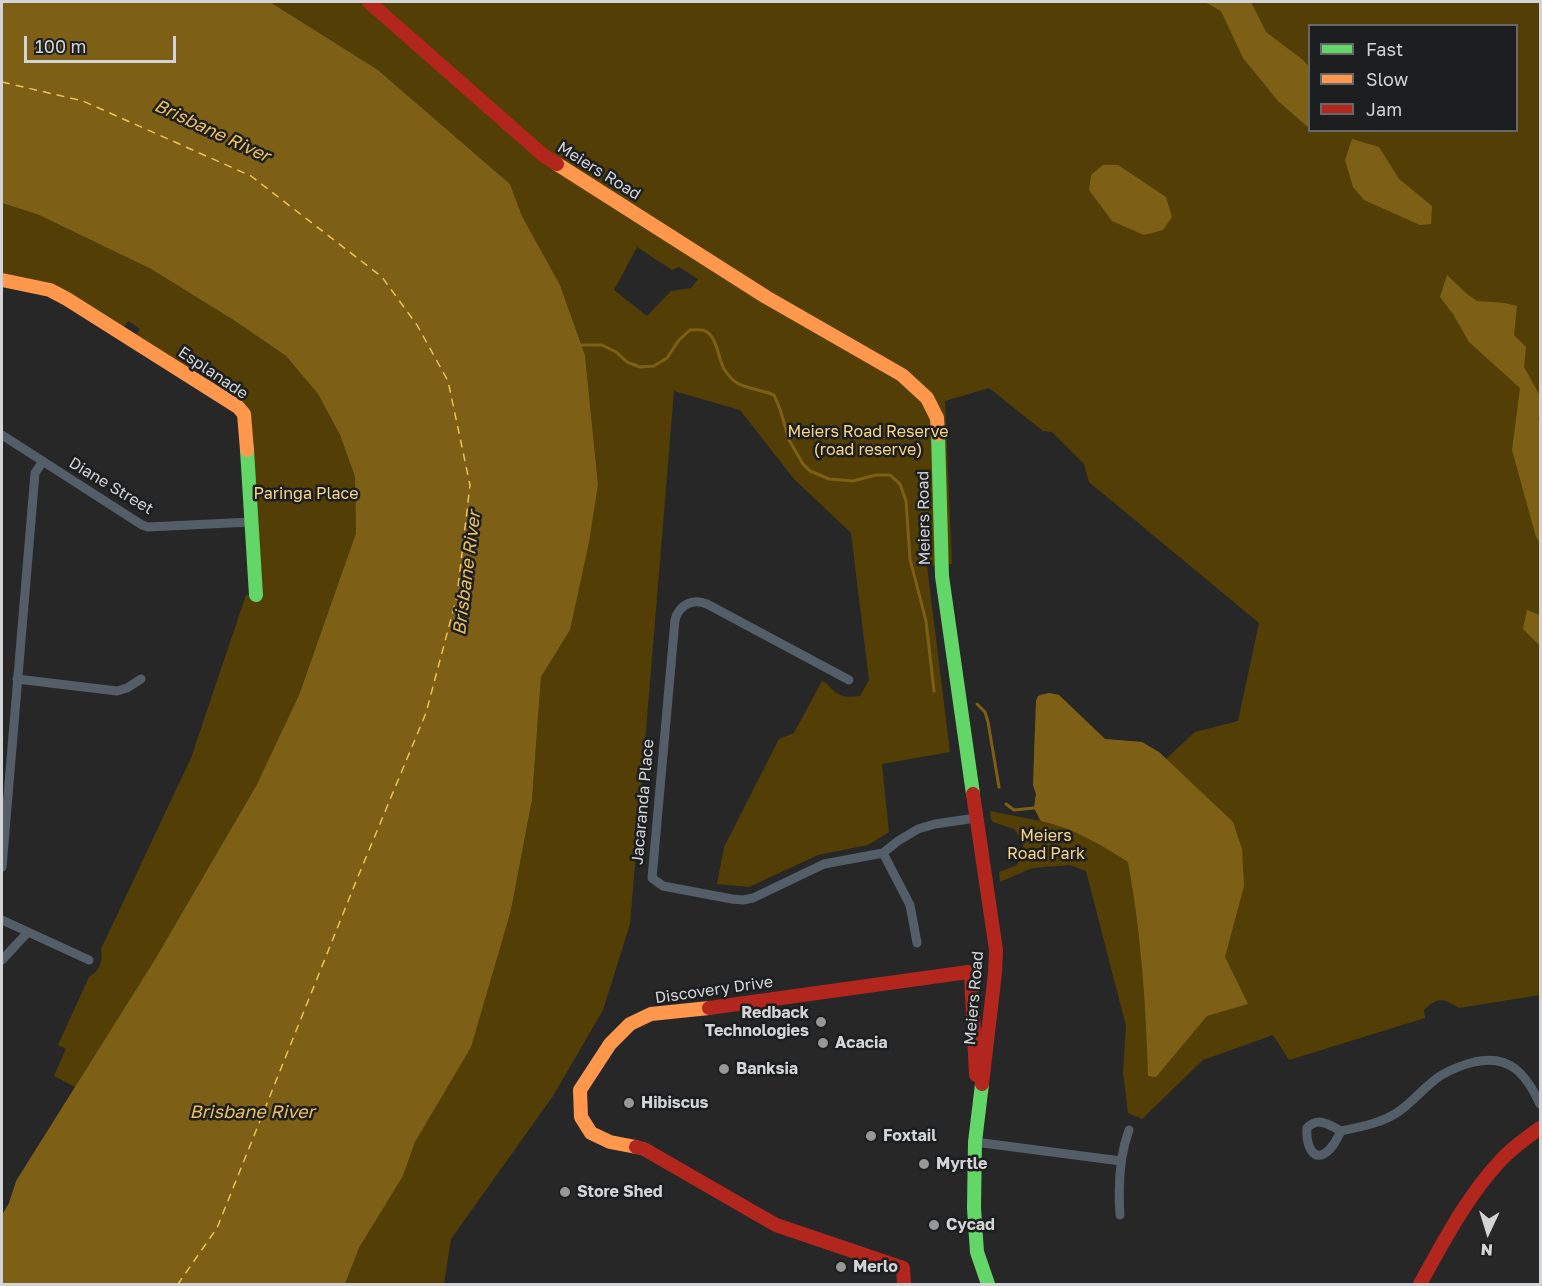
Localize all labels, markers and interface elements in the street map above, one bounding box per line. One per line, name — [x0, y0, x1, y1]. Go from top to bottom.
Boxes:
scale bar — [27, 24, 178, 62]
legend — [1308, 24, 1518, 132]
text: 100 m — [35, 35, 86, 57]
text: Fast — [1366, 38, 1403, 60]
text: Slow — [1366, 68, 1408, 90]
water label: Brisbane River — [151, 95, 273, 167]
text: Jam — [1366, 98, 1402, 120]
street label: Meiers Road — [554, 138, 644, 204]
street label: Esplanade — [174, 343, 252, 403]
park label: Meiers Road Reserve (road reserve) — [788, 422, 948, 460]
street label: Diane Street — [65, 453, 157, 519]
street label: Meiers Road — [914, 471, 934, 565]
park label: Paringa Place — [253, 484, 359, 504]
water label: Brisbane River — [449, 510, 485, 636]
street label: Jacaranda Place — [628, 738, 658, 866]
park label: Meiers Road Park — [1007, 826, 1085, 864]
street label: Meiers Road — [960, 950, 988, 1046]
street label: Discovery Drive — [654, 972, 774, 1008]
place label: Redback Technologies — [705, 1003, 809, 1041]
marker: Redback Technologies — [814, 1015, 828, 1029]
place label: Acacia — [835, 1033, 888, 1053]
marker: Acacia — [816, 1036, 830, 1050]
place label: Banksia — [736, 1059, 798, 1079]
marker: Banksia — [717, 1062, 731, 1076]
place label: Hibiscus — [641, 1093, 708, 1113]
marker: Hibiscus — [622, 1096, 636, 1110]
water label: Brisbane River — [190, 1101, 314, 1123]
place label: Foxtail — [883, 1126, 937, 1146]
marker: Foxtail — [864, 1129, 878, 1143]
place label: Myrtle — [936, 1154, 988, 1174]
marker: Myrtle — [917, 1157, 931, 1171]
place label: Store Shed — [577, 1182, 663, 1202]
marker: Store Shed — [558, 1185, 572, 1199]
north arrow — [1458, 1202, 1518, 1262]
place label: Cycad — [946, 1215, 995, 1235]
marker: Cycad — [927, 1218, 941, 1232]
text: N — [1480, 1240, 1494, 1260]
place label: Merlo — [853, 1257, 898, 1277]
marker: Merlo — [834, 1260, 848, 1274]

